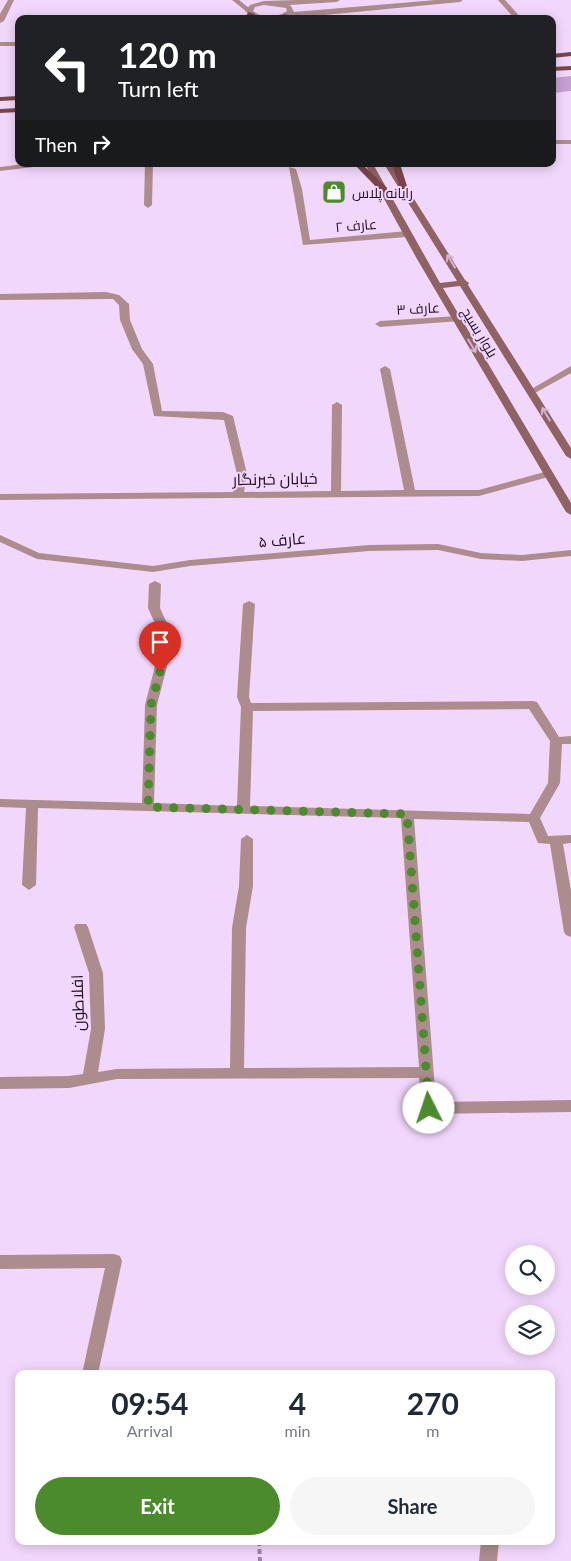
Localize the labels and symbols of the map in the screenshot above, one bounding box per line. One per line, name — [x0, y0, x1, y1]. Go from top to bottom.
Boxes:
shop icon: رایانه پلاس — [321, 179, 347, 205]
place label: رایانه پلاس — [352, 184, 413, 203]
street label: عارف ۲ — [335, 215, 377, 235]
one-way arrow — [445, 254, 455, 268]
street label: عارف ۳ — [396, 298, 440, 318]
street label: بلوار بسیج — [457, 304, 502, 361]
one-way arrow — [468, 338, 478, 352]
one-way arrow — [540, 407, 550, 421]
street label: خیابان خبرنگار — [231, 468, 318, 490]
street label: عارف ۵ — [257, 527, 307, 552]
pin — [139, 621, 181, 672]
street label: افلاطون — [67, 974, 89, 1032]
position arrow — [402, 1081, 454, 1133]

